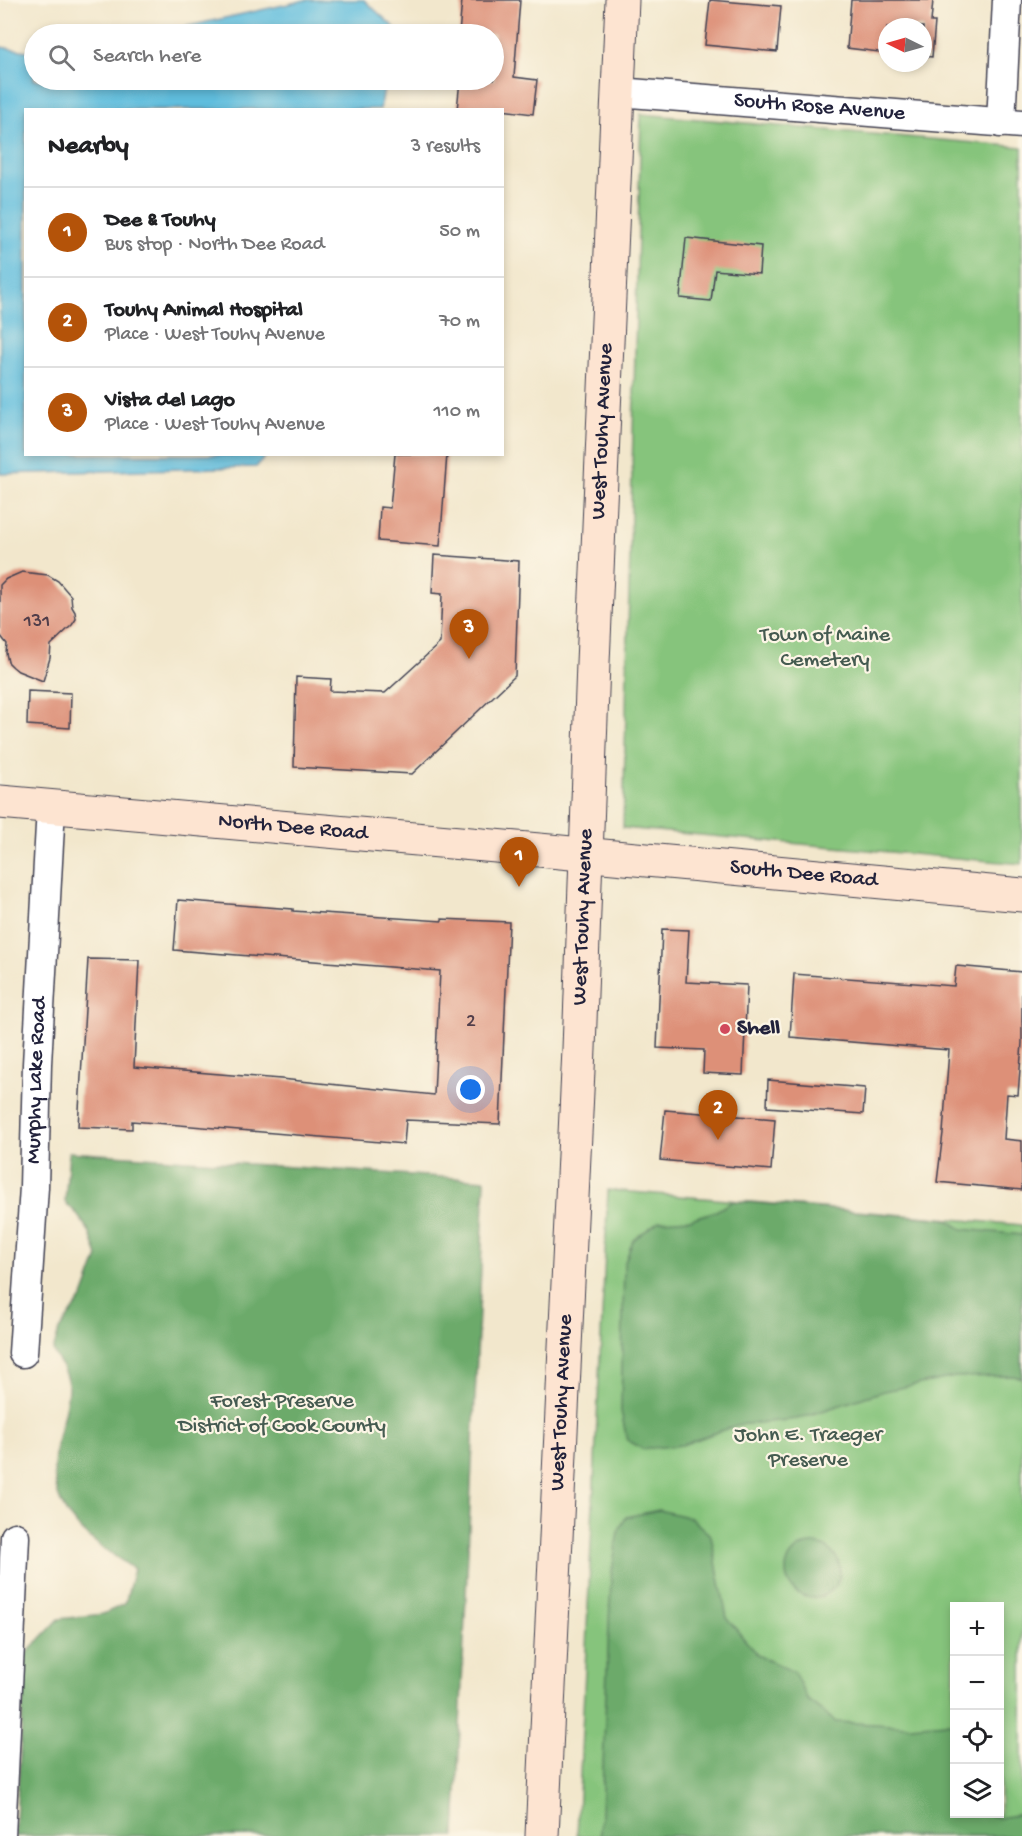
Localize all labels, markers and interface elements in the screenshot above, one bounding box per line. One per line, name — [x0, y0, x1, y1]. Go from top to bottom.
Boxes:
north arrow — [878, 18, 932, 72]
search box — [24, 24, 504, 90]
icon: search — [45, 41, 78, 74]
text: Search here — [93, 44, 201, 70]
street label: South Rose Avenue — [733, 88, 907, 128]
text: Nearby — [48, 132, 129, 163]
text: 3 results — [411, 136, 480, 159]
text: Dee & Touhy — [105, 208, 215, 234]
text: 1 — [63, 221, 72, 244]
text: 50 m — [439, 221, 480, 244]
text: Bus stop · North Dee Road — [105, 234, 324, 257]
text: Touhy Animal Hospital — [105, 298, 303, 324]
text: 2 — [63, 311, 72, 334]
text: 70 m — [439, 311, 480, 334]
text: Place · West Touhy Avenue — [105, 324, 325, 347]
street label: West Touhy Avenue — [586, 342, 620, 520]
text: Vista del Lago — [105, 388, 235, 414]
text: 3 — [62, 401, 73, 424]
text: 110 m — [434, 401, 480, 424]
text: Place · West Touhy Avenue — [105, 414, 325, 437]
pin: 3 — [450, 610, 488, 659]
house number: 131 — [23, 611, 50, 634]
park label: Town of Maine Cemetery — [758, 623, 891, 674]
street label: North Dee Road — [217, 808, 371, 848]
street label: West Touhy Avenue — [568, 828, 600, 1006]
pin: 1 — [500, 838, 538, 887]
street label: South Dee Road — [729, 855, 881, 895]
street label: Murphy Lake Road — [22, 994, 54, 1164]
house number: 2 — [466, 1011, 476, 1034]
place label: Shell — [737, 1016, 780, 1042]
marker: Shell — [718, 1022, 732, 1036]
your location — [456, 1075, 485, 1104]
pin: 2 — [698, 1090, 738, 1140]
street label: West Touhy Avenue — [545, 1313, 580, 1491]
park label: Forest Preserve District of Cook County — [176, 1389, 386, 1440]
park label: John E. Traeger Preserve — [734, 1423, 884, 1474]
map controls — [950, 1602, 1004, 1818]
button: + — [950, 1602, 1004, 1656]
button: − — [950, 1656, 1004, 1710]
button: locate — [950, 1710, 1004, 1764]
button: layers — [950, 1764, 1004, 1818]

